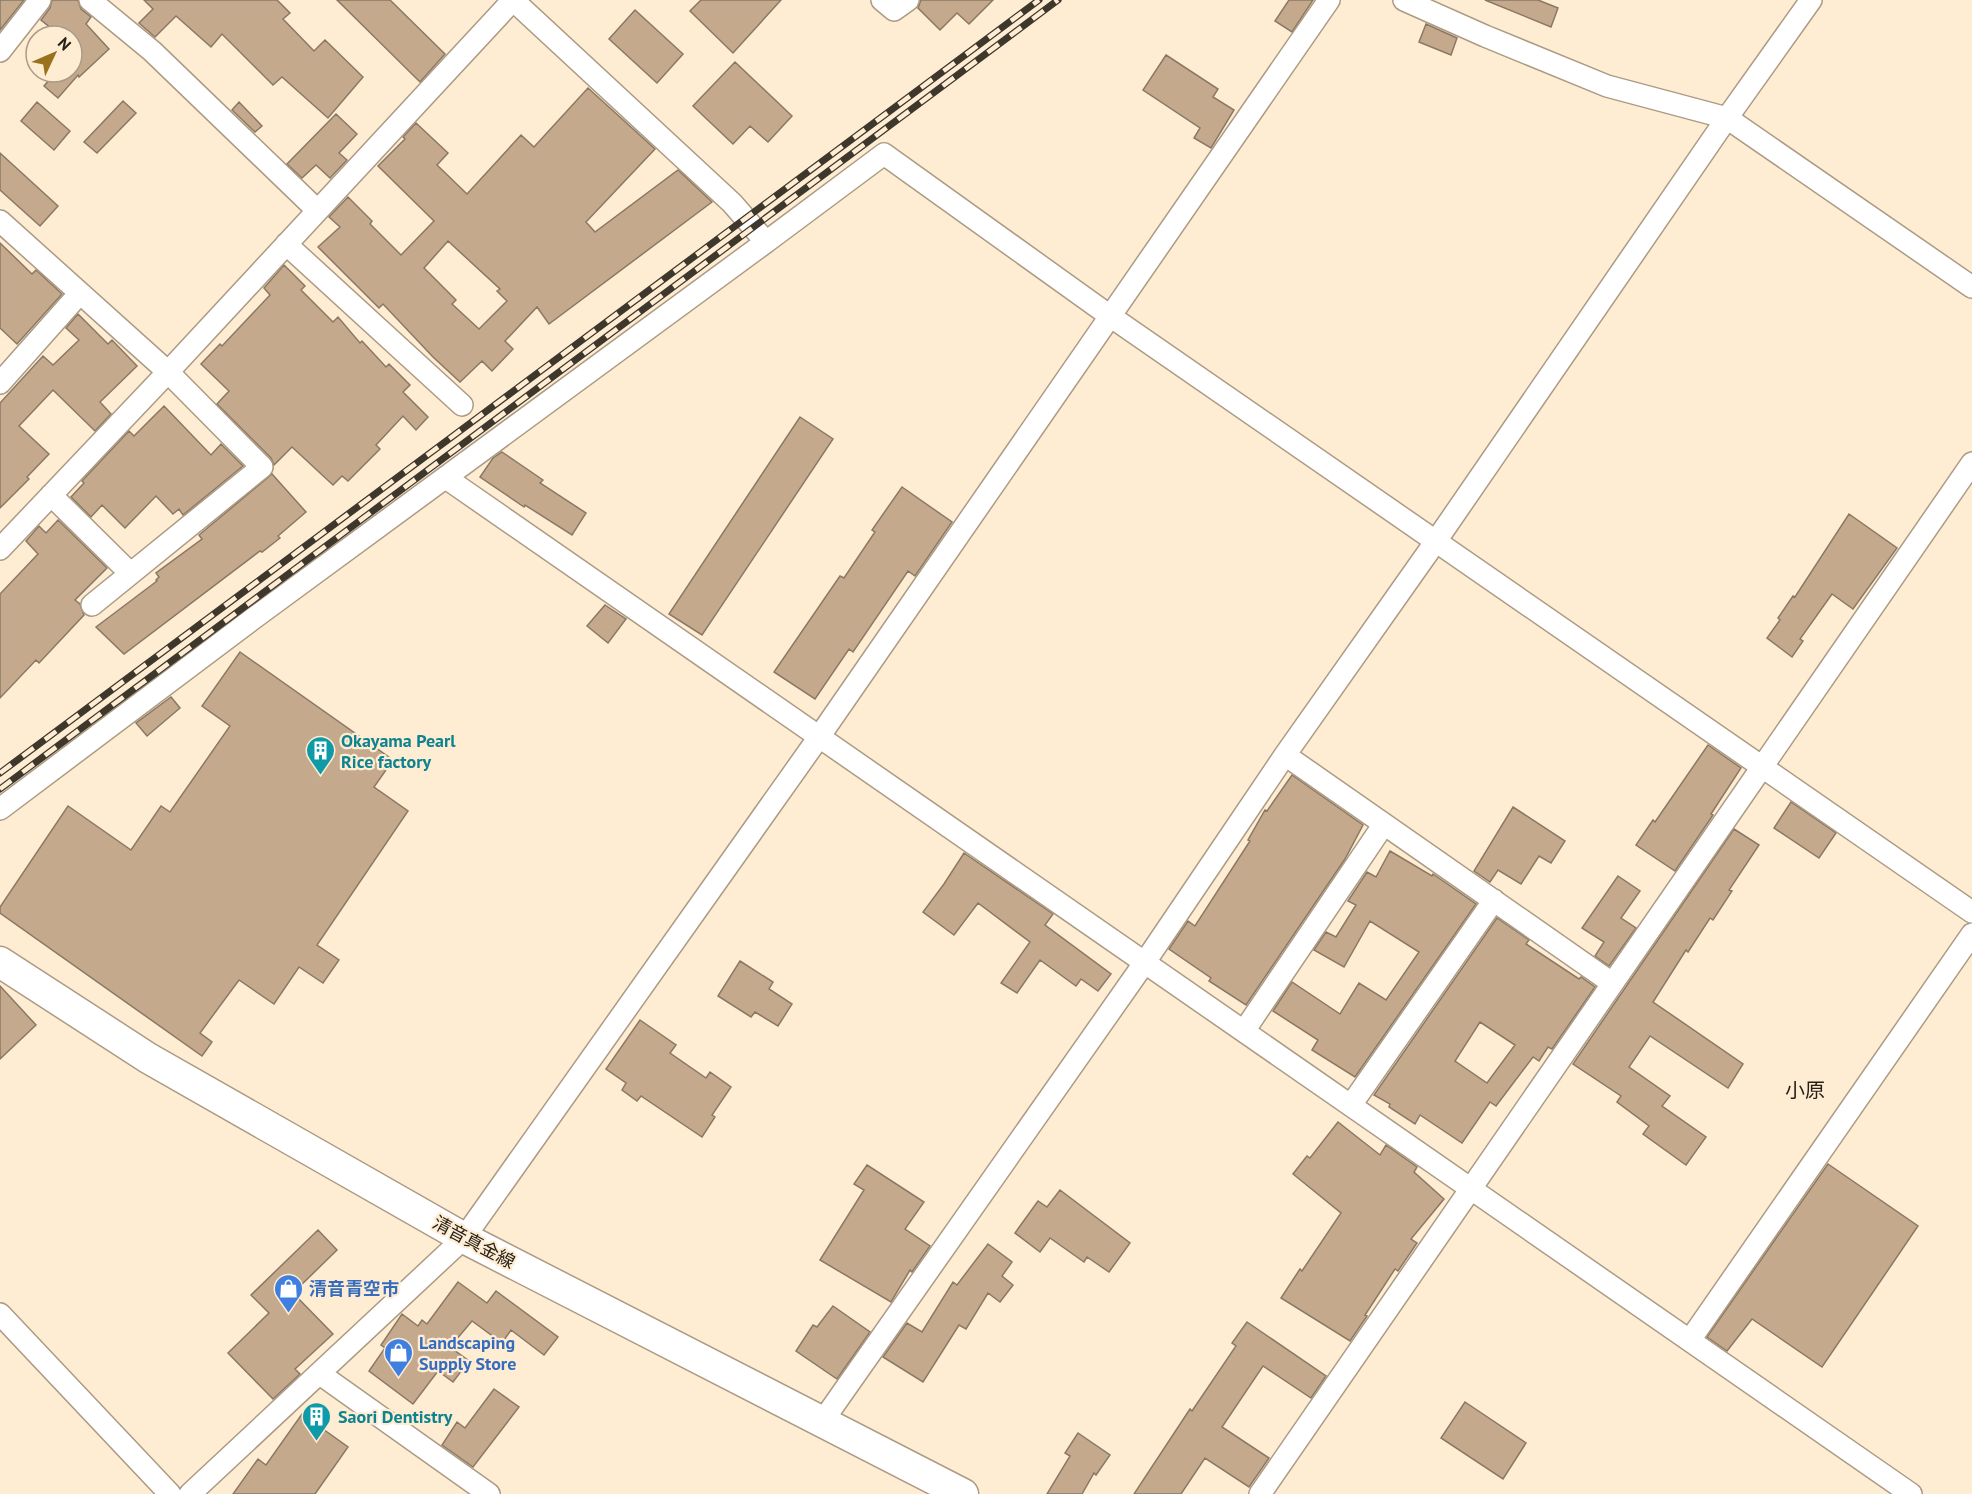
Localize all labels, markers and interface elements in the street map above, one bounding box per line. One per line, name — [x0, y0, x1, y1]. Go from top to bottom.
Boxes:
north arrow — [24, 24, 84, 84]
text: N — [54, 33, 76, 54]
place label: Okayama Pearl Rice factory — [341, 729, 456, 773]
building icon: Okayama Pearl Rice factory — [304, 734, 336, 776]
district label: 小原 — [1785, 1077, 1825, 1103]
street label: 清音真金線 — [429, 1211, 519, 1273]
shop icon: 清音青空市 — [272, 1272, 304, 1314]
place label: 清音青空市 — [309, 1277, 399, 1300]
place label: Landscaping Supply Store — [419, 1331, 516, 1375]
shop icon: Landscaping Supply Store — [382, 1336, 414, 1378]
building icon: Saori Dentistry — [301, 1400, 333, 1442]
place label: Saori Dentistry — [338, 1405, 453, 1428]

